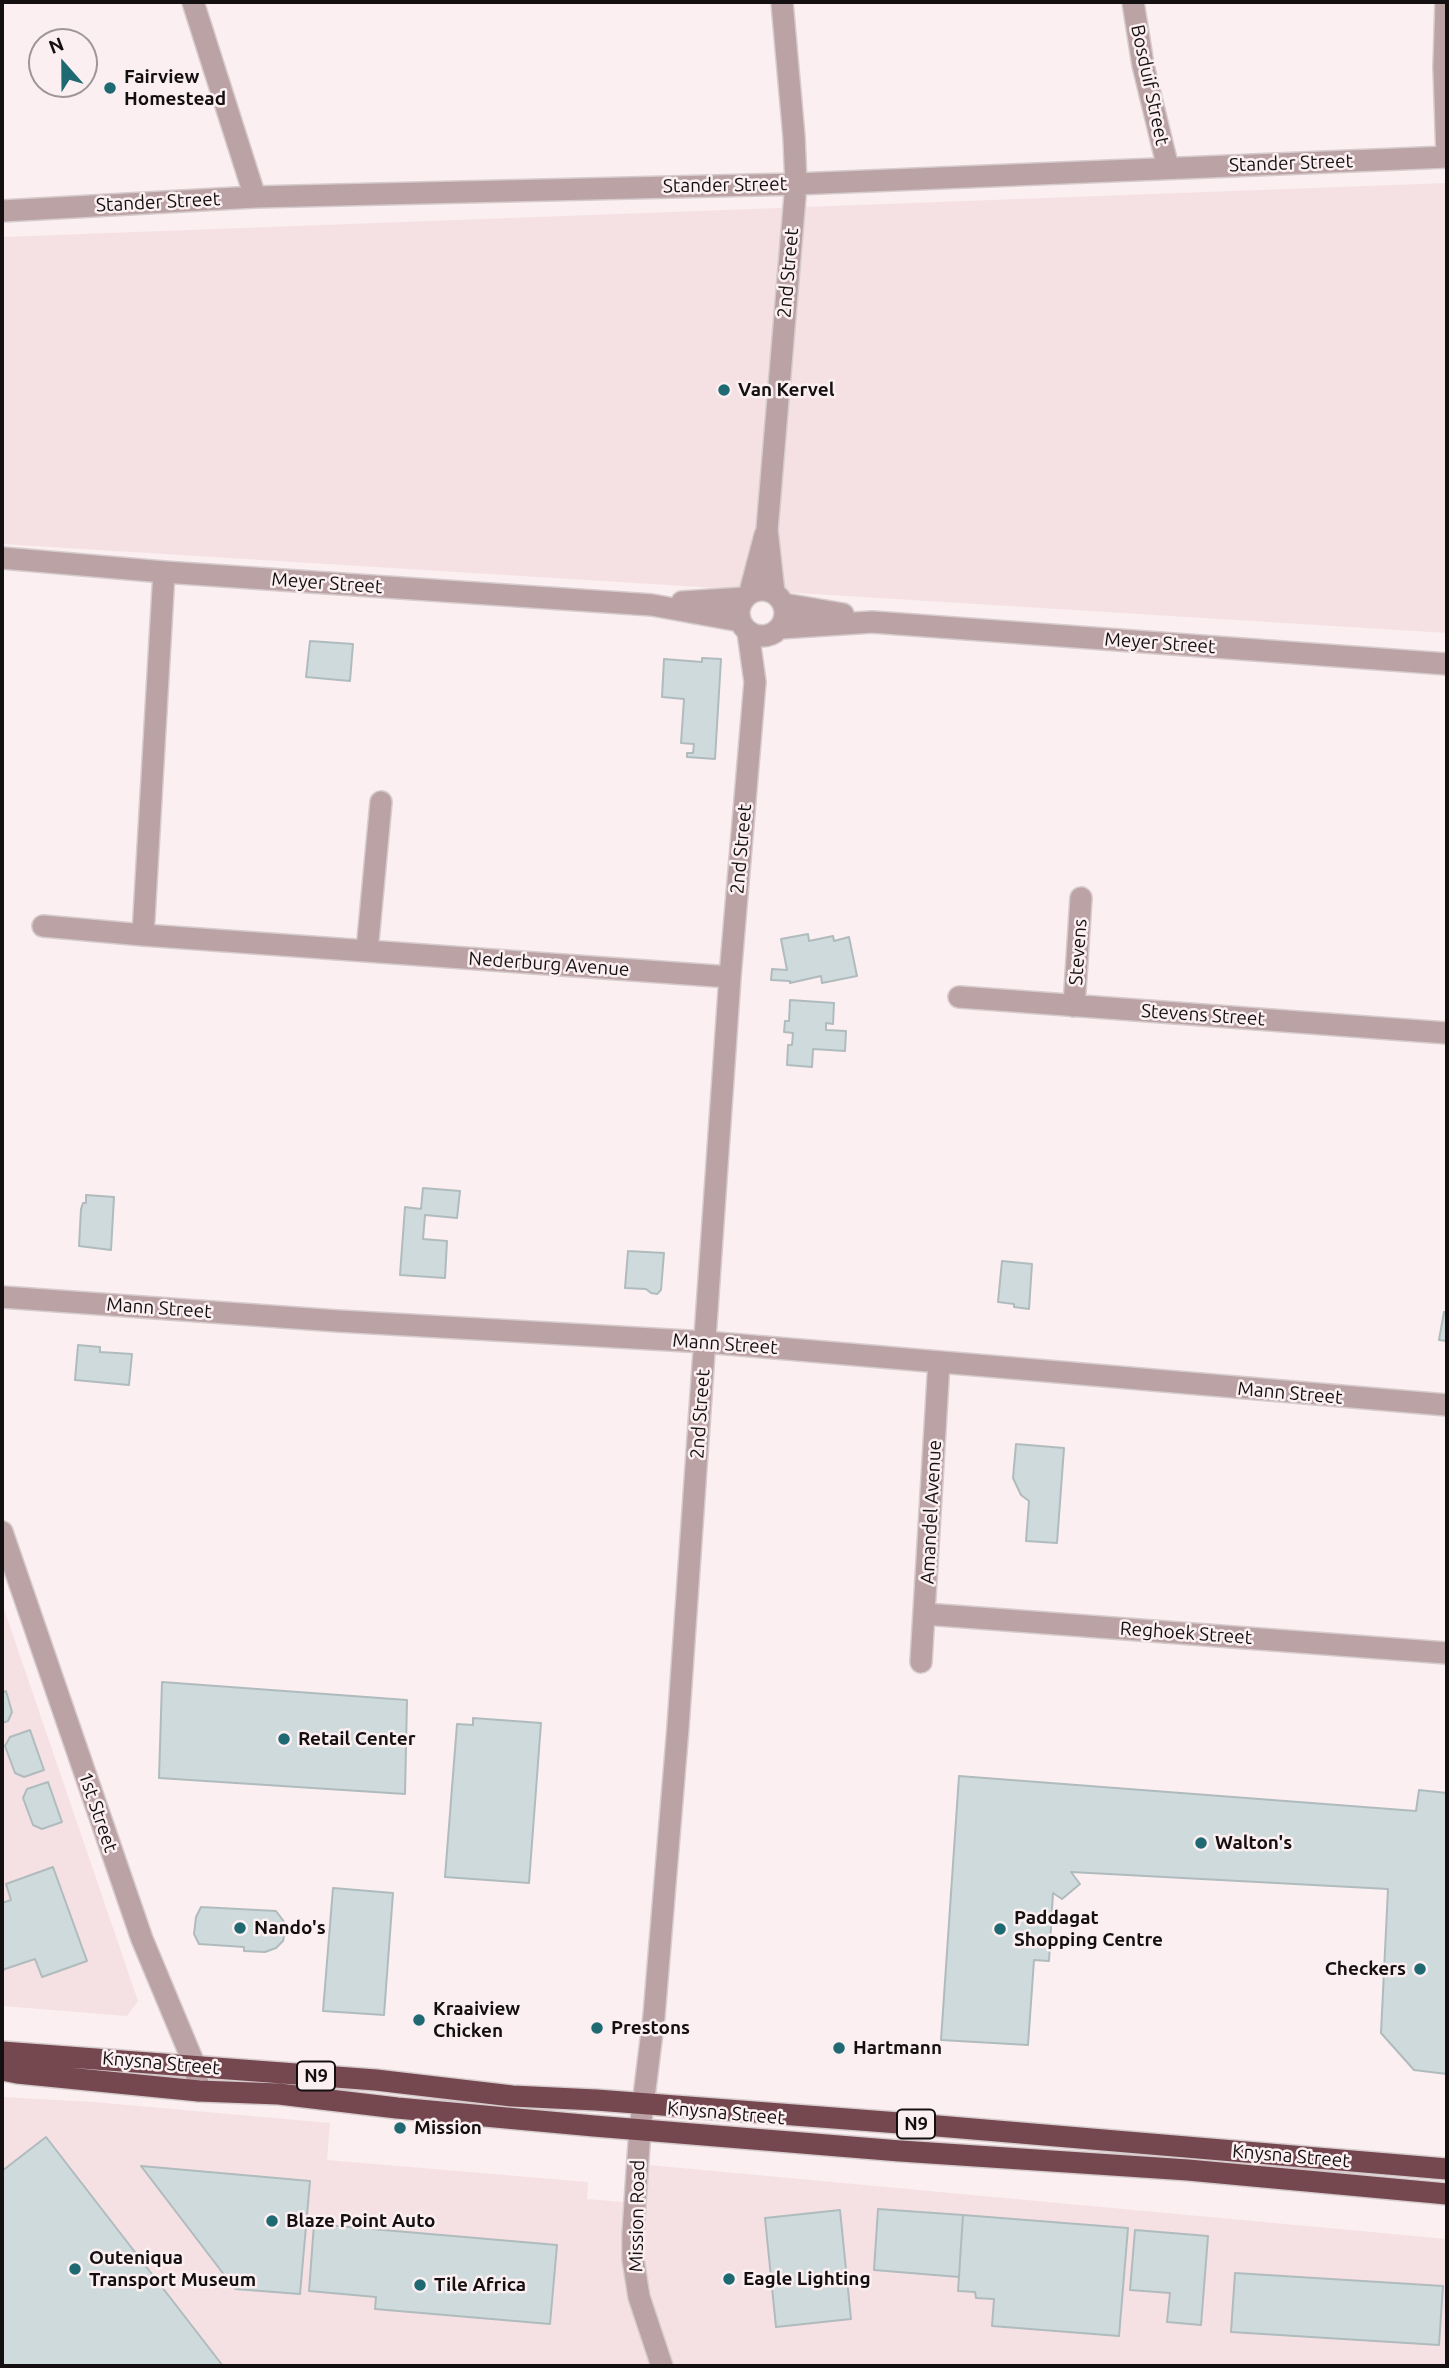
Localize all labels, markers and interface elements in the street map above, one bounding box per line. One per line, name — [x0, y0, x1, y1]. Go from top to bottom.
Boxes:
street label: Bosduif Street — [1126, 23, 1174, 147]
north arrow — [28, 28, 98, 98]
text: N — [46, 32, 67, 58]
place label: Fairview Homestead — [124, 66, 226, 110]
marker: Fairview Homestead — [102, 80, 118, 96]
street label: Stander Street — [1229, 149, 1353, 177]
street label: Stander Street — [663, 173, 787, 197]
street label: Stander Street — [95, 187, 221, 217]
street label: 2nd Street — [773, 227, 803, 319]
place label: Van Kervel — [738, 379, 835, 401]
marker: Van Kervel — [716, 382, 732, 398]
street label: Meyer Street — [271, 568, 383, 598]
street label: Meyer Street — [1104, 628, 1216, 658]
street label: 2nd Street — [726, 803, 756, 895]
street label: Stevens — [1064, 918, 1092, 986]
street label: Nederburg Avenue — [468, 947, 630, 981]
street label: Stevens Street — [1140, 999, 1266, 1031]
street label: Mann Street — [106, 1293, 212, 1323]
street label: Mann Street — [672, 1329, 778, 1359]
street label: 2nd Street — [685, 1368, 715, 1460]
street label: Mann Street — [1237, 1377, 1343, 1409]
street label: Amandel Avenue — [916, 1439, 946, 1585]
street label: Reghoek Street — [1119, 1617, 1253, 1649]
place label: Retail Center — [298, 1728, 415, 1750]
marker: Retail Center — [276, 1731, 292, 1747]
street label: 1st Street — [74, 1769, 122, 1855]
place label: Walton's — [1215, 1832, 1292, 1854]
marker: Walton's — [1193, 1835, 1209, 1851]
place label: Paddagat Shopping Centre — [1014, 1907, 1163, 1951]
place label: Nando's — [254, 1917, 326, 1939]
marker: Nando's — [232, 1920, 248, 1936]
marker: Paddagat Shopping Centre — [992, 1921, 1008, 1937]
place label: Checkers — [1325, 1958, 1406, 1980]
marker: Checkers — [1412, 1961, 1428, 1977]
place label: Kraaiview Chicken — [433, 1998, 520, 2042]
marker: Kraaiview Chicken — [411, 2012, 427, 2028]
place label: Prestons — [611, 2017, 690, 2039]
marker: Prestons — [589, 2020, 605, 2036]
place label: Hartmann — [853, 2037, 942, 2059]
marker: Hartmann — [831, 2040, 847, 2056]
street label: Knysna Street — [101, 2047, 221, 2079]
road number: N9 — [297, 2062, 335, 2090]
street label: Knysna Street — [666, 2097, 786, 2129]
road number: N9 — [897, 2110, 935, 2138]
place label: Mission — [414, 2117, 482, 2139]
marker: Mission — [392, 2120, 408, 2136]
street label: Knysna Street — [1231, 2140, 1351, 2172]
street label: Mission Road — [625, 2160, 649, 2272]
place label: Blaze Point Auto — [286, 2210, 435, 2232]
marker: Blaze Point Auto — [264, 2213, 280, 2229]
place label: Outeniqua Transport Museum — [89, 2247, 256, 2291]
marker: Outeniqua Transport Museum — [67, 2261, 83, 2277]
place label: Eagle Lighting — [743, 2268, 871, 2290]
marker: Eagle Lighting — [721, 2271, 737, 2287]
place label: Tile Africa — [434, 2274, 526, 2296]
marker: Tile Africa — [412, 2277, 428, 2293]

